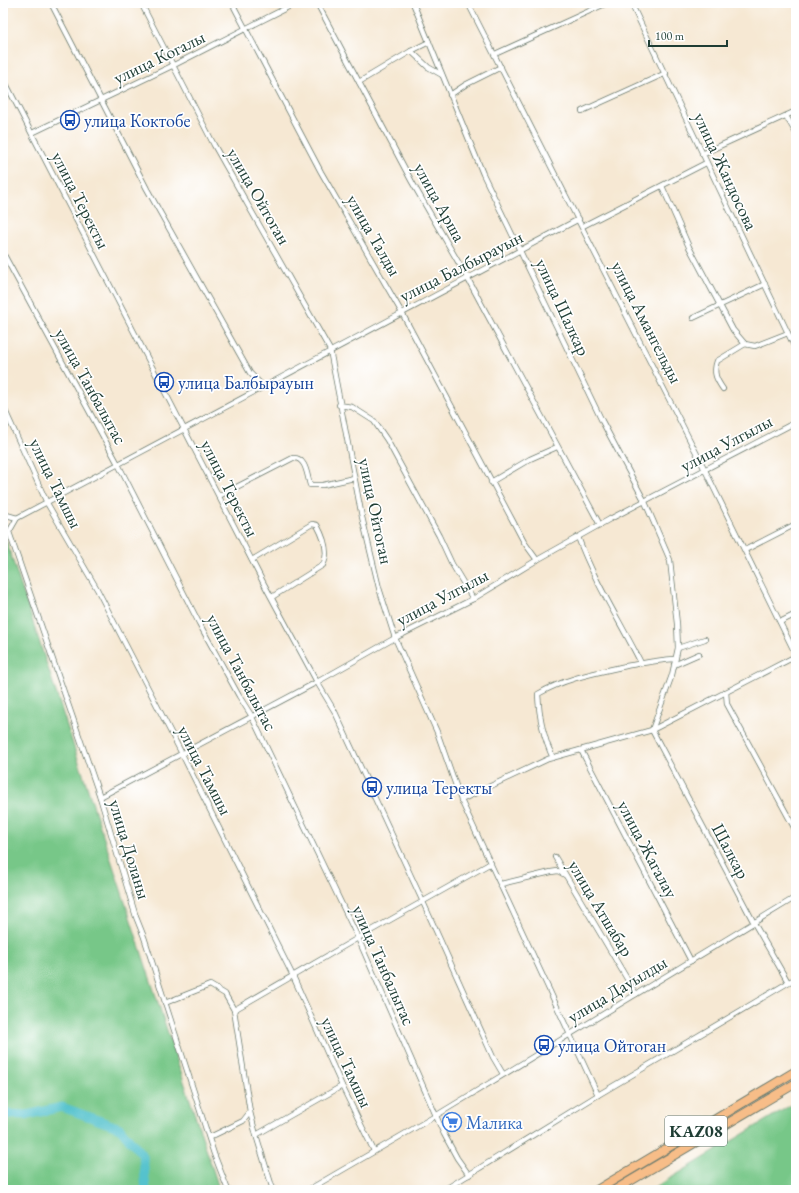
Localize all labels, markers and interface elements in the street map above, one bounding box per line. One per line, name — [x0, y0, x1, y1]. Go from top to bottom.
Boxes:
scale bar — [649, 22, 727, 48]
street label: улица Когалы — [109, 25, 209, 89]
text: 100 m — [655, 28, 685, 44]
street label: улица Жандосова — [689, 108, 764, 234]
bus stop icon: улица Коктобе — [59, 109, 81, 131]
place label: улица Коктобе — [84, 109, 191, 132]
street label: улица Ойтоган — [222, 143, 296, 249]
street label: улица Теректы — [47, 147, 115, 253]
street label: улица Арша — [409, 158, 472, 246]
street label: улица Талды — [341, 190, 407, 280]
street label: улица Балбырауын — [395, 225, 527, 307]
street label: улица Шалкар — [530, 255, 596, 359]
street label: улица Амангельды — [606, 257, 688, 387]
street label: улица Танбалытас — [50, 324, 132, 448]
bus stop icon: улица Балбырауын — [153, 371, 175, 393]
place label: улица Балбырауын — [178, 371, 314, 394]
street label: улица Улгылы — [676, 409, 776, 477]
street label: улица Тамшы — [24, 434, 88, 532]
street label: улица Теректы — [196, 435, 264, 541]
street label: улица Ойтоган — [354, 456, 398, 566]
street label: улица Улгылы — [392, 563, 492, 631]
street label: улица Танбалытас — [202, 610, 282, 734]
street label: улица Тамшы — [173, 721, 237, 819]
bus stop icon: улица Теректы — [361, 776, 383, 798]
place label: улица Теректы — [386, 776, 492, 799]
street label: улица Доланы — [104, 796, 156, 902]
street label: улица Жагалау — [613, 796, 683, 902]
street label: Шалкар — [707, 819, 755, 883]
street label: улица Атшабар — [563, 855, 639, 961]
street label: улица Танбалытас — [347, 901, 421, 1029]
street label: улица Дауылды — [563, 950, 671, 1028]
street label: улица Тамшы — [316, 1013, 378, 1111]
bus stop icon: улица Ойтоган — [533, 1034, 555, 1056]
place label: улица Ойтоган — [558, 1034, 666, 1057]
supermarket icon: Малика — [441, 1111, 463, 1133]
place label: Малика — [466, 1111, 524, 1134]
road number: KAZ08 — [665, 1116, 727, 1146]

